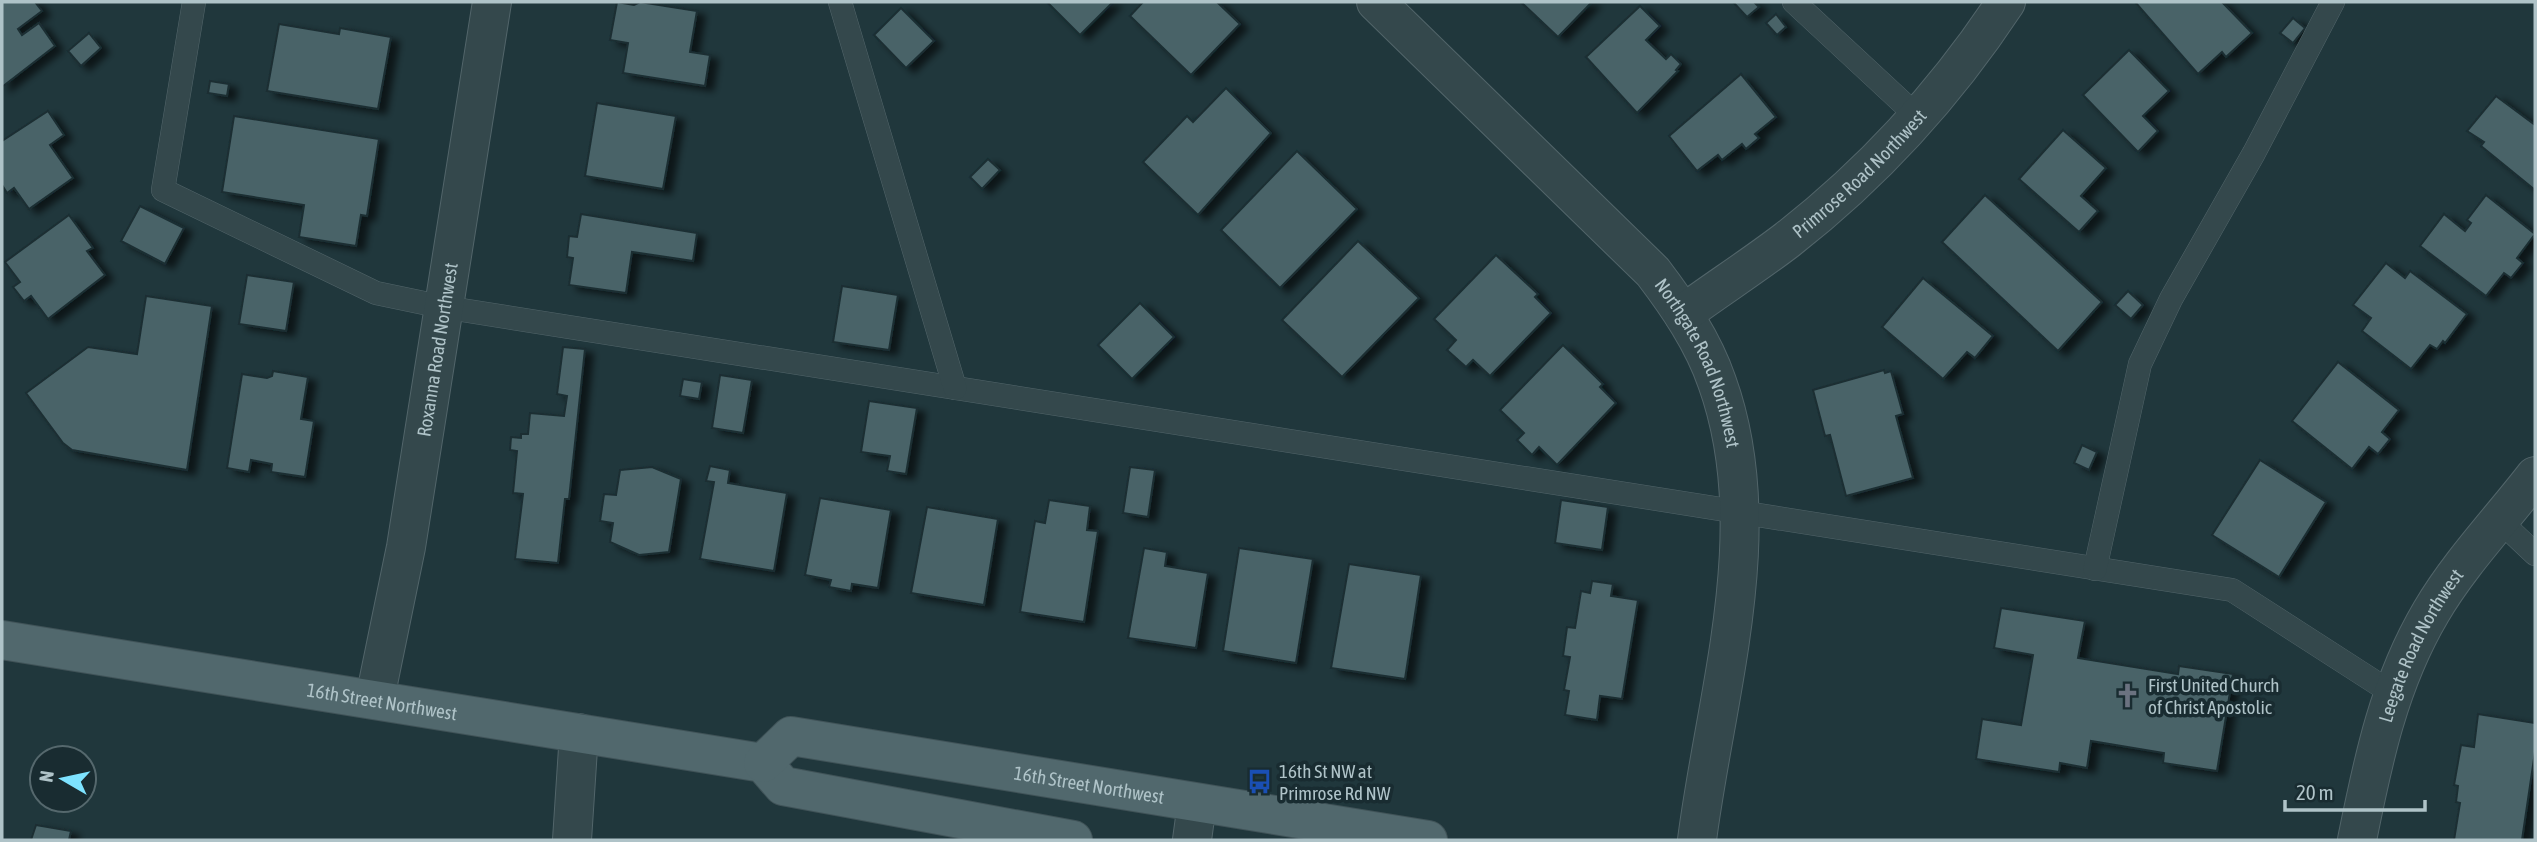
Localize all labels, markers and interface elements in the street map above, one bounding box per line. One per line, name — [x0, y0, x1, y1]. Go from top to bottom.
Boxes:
street label: Primrose Road Northwest — [1788, 105, 1931, 242]
street label: Roxanna Road Northwest — [413, 261, 462, 438]
street label: Northgate Road Northwest — [1651, 274, 1745, 449]
street label: Leegate Road Northwest — [2374, 564, 2467, 725]
place label: First United Church of Christ Apostolic — [2148, 674, 2279, 718]
street label: 16th Street Northwest — [305, 678, 459, 724]
church icon: First United Church of Christ Apostolic — [2114, 682, 2142, 710]
north arrow — [28, 744, 98, 814]
place label: 16th St NW at Primrose Rd NW — [1279, 760, 1391, 804]
street label: 16th Street Northwest — [1012, 762, 1166, 808]
bus stop icon: 16th St NW at Primrose Rd NW — [1245, 768, 1273, 796]
scale bar — [2285, 768, 2425, 812]
text: N — [34, 769, 58, 784]
text: 20 m — [2296, 780, 2334, 804]

